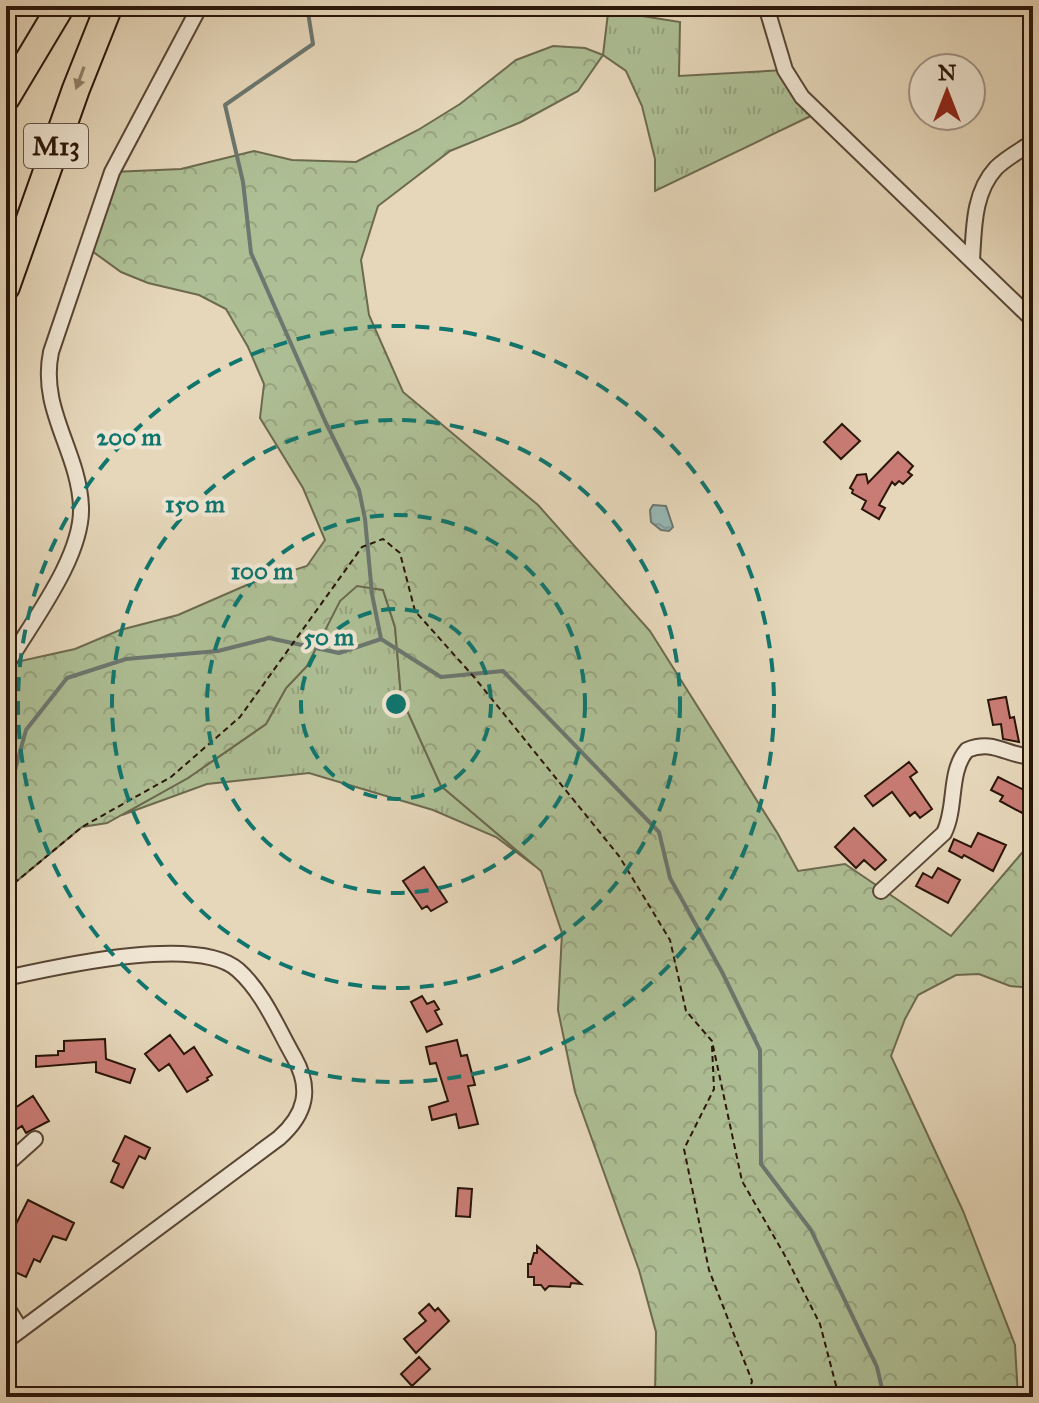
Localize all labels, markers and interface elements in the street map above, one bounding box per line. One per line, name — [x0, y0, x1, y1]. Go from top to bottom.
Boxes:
north arrow — [907, 52, 987, 132]
text: N — [938, 59, 957, 86]
one-way arrow — [73, 67, 86, 91]
road number: M13 — [24, 124, 88, 168]
text: 200 m — [96, 422, 162, 452]
text: 150 m — [165, 489, 226, 519]
text: 100 m — [231, 556, 294, 586]
text: 50 m — [304, 622, 355, 652]
centre of rings — [382, 690, 410, 718]

